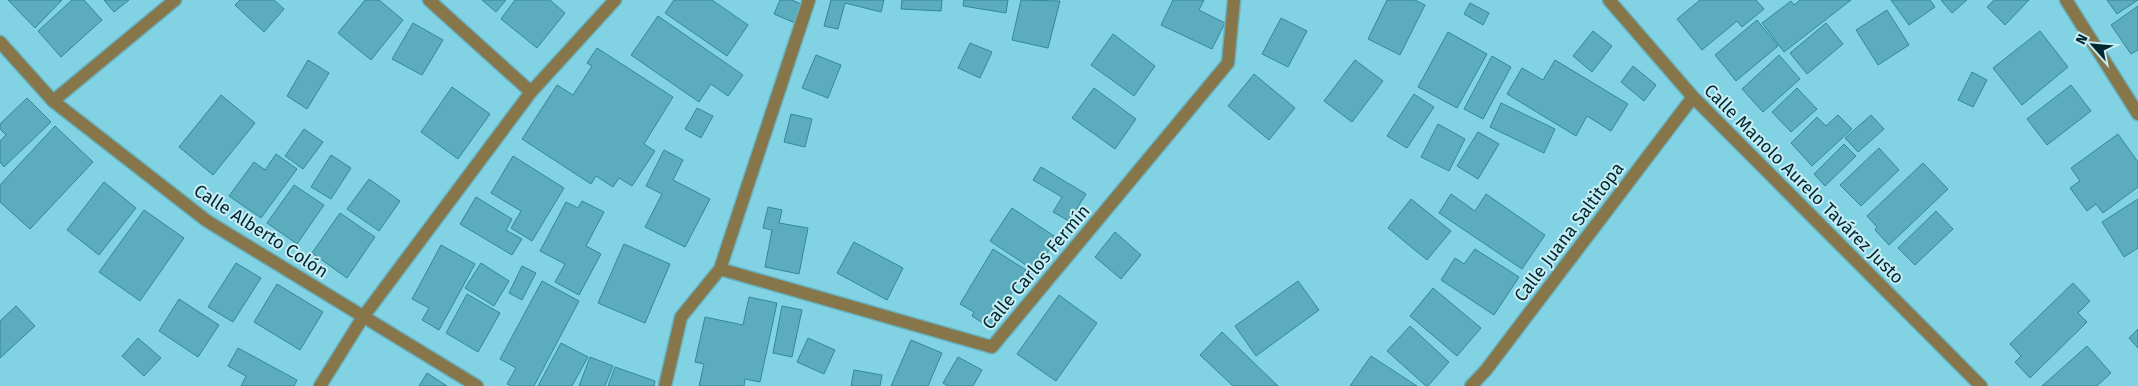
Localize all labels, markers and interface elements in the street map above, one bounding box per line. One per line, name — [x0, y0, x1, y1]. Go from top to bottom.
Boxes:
north arrow — [2068, 20, 2118, 70]
text: N — [2072, 31, 2092, 47]
street label: Calle Manolo Aurelo Tavárez Justo — [1700, 80, 1908, 288]
street label: Calle Juana Saltitopa — [1509, 158, 1629, 306]
street label: Calle Alberto Colón — [190, 179, 332, 283]
street label: Calle Carlos Fermín — [977, 200, 1095, 334]

